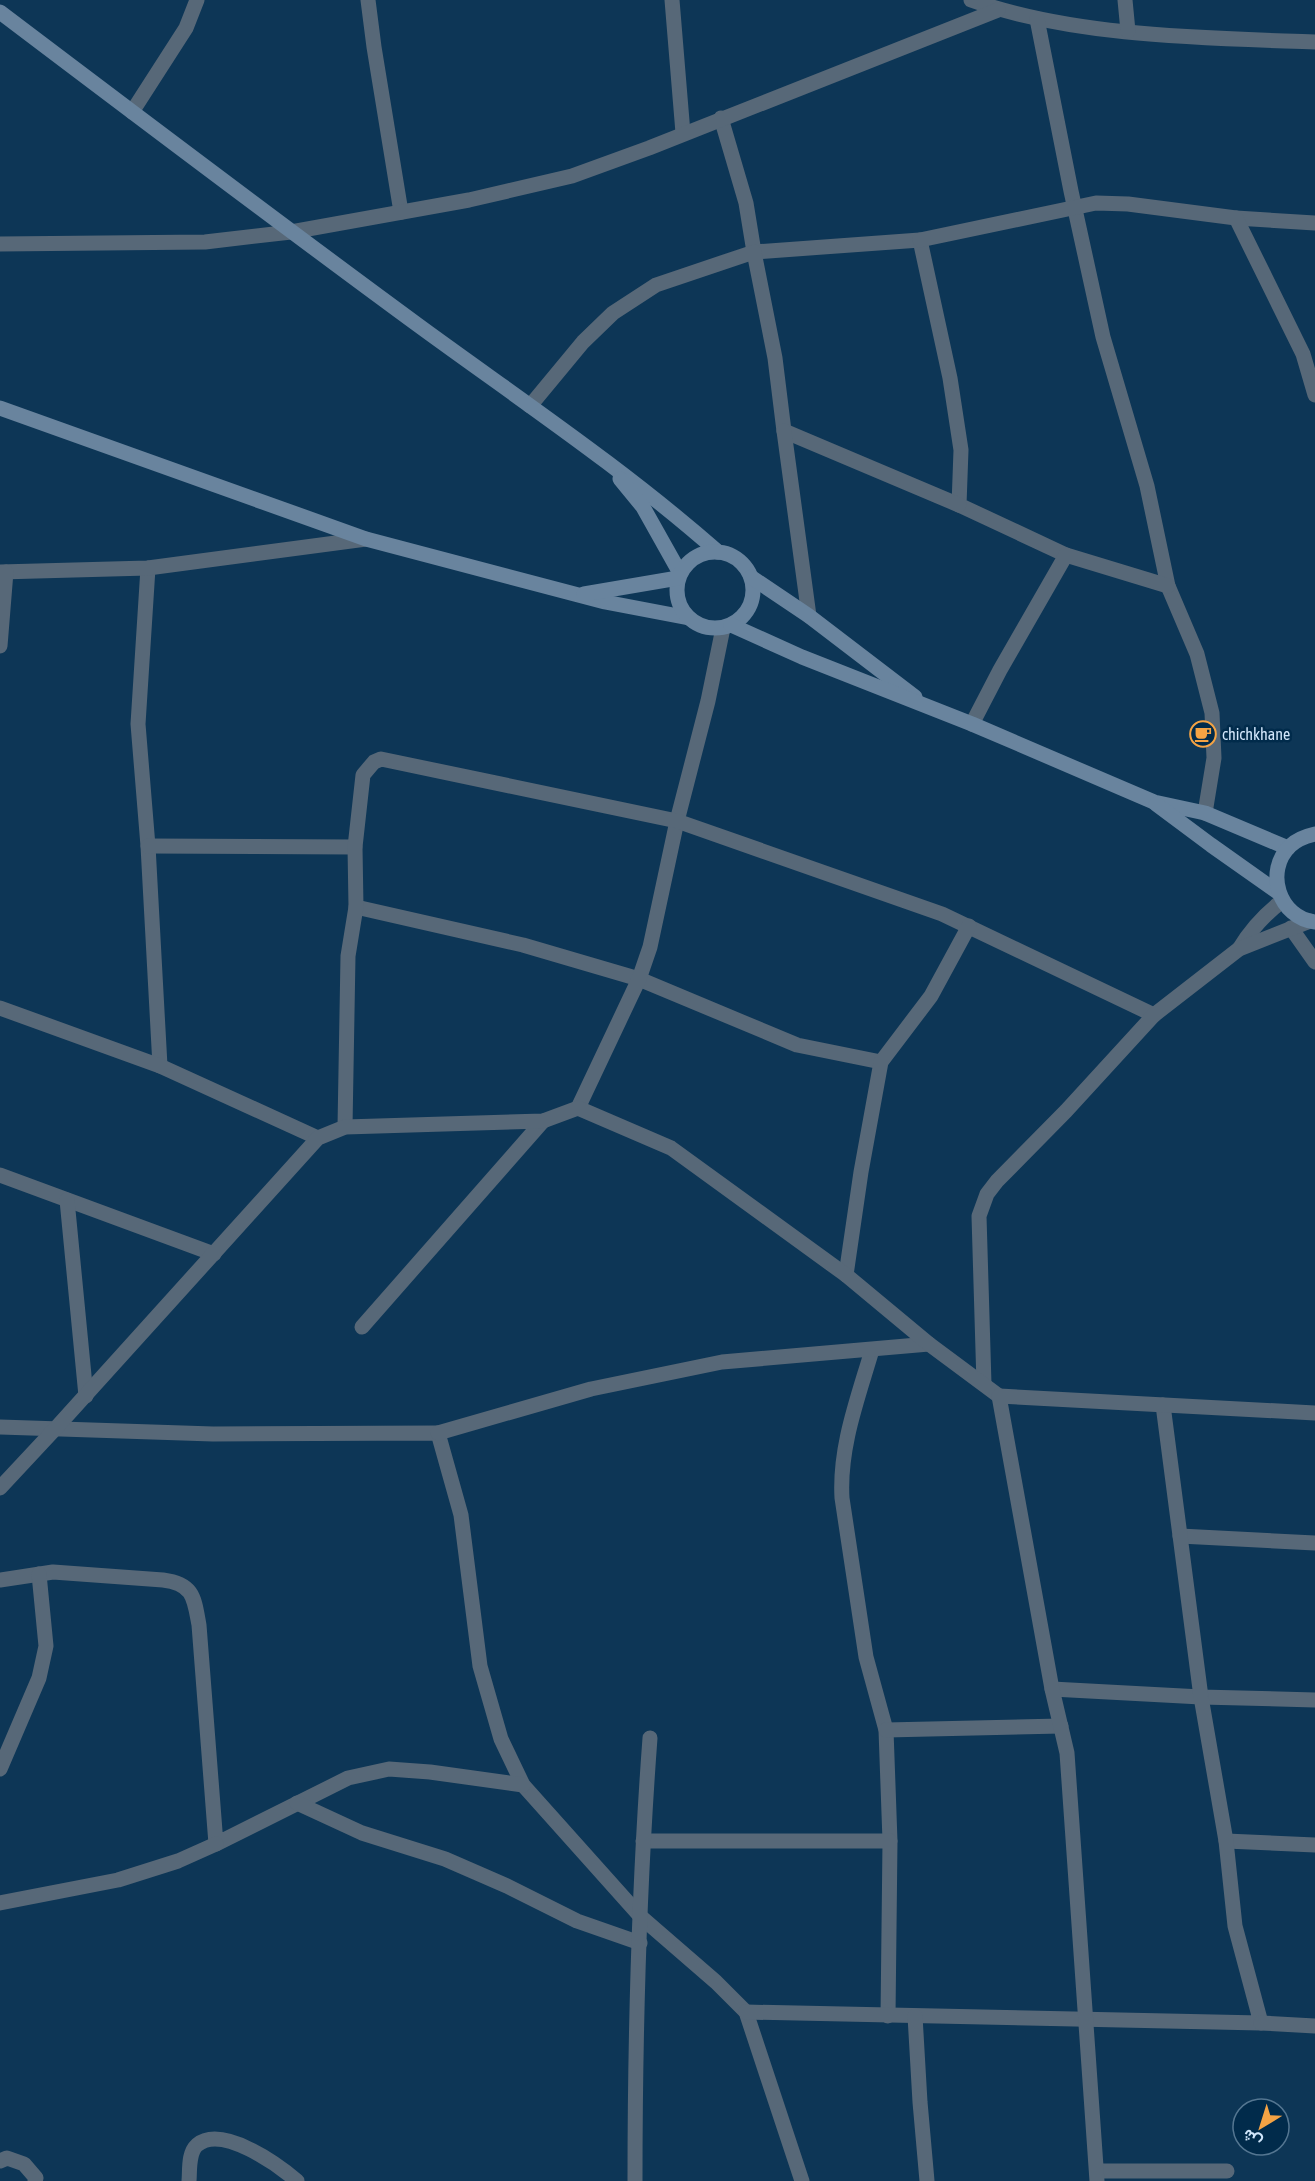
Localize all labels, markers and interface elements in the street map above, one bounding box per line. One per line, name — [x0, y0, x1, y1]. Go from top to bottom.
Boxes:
cafe icon: chichkhane — [1188, 719, 1218, 749]
place label: chichkhane — [1222, 725, 1290, 743]
north arrow — [1231, 2097, 1291, 2157]
text: ش — [1239, 2125, 1266, 2152]

